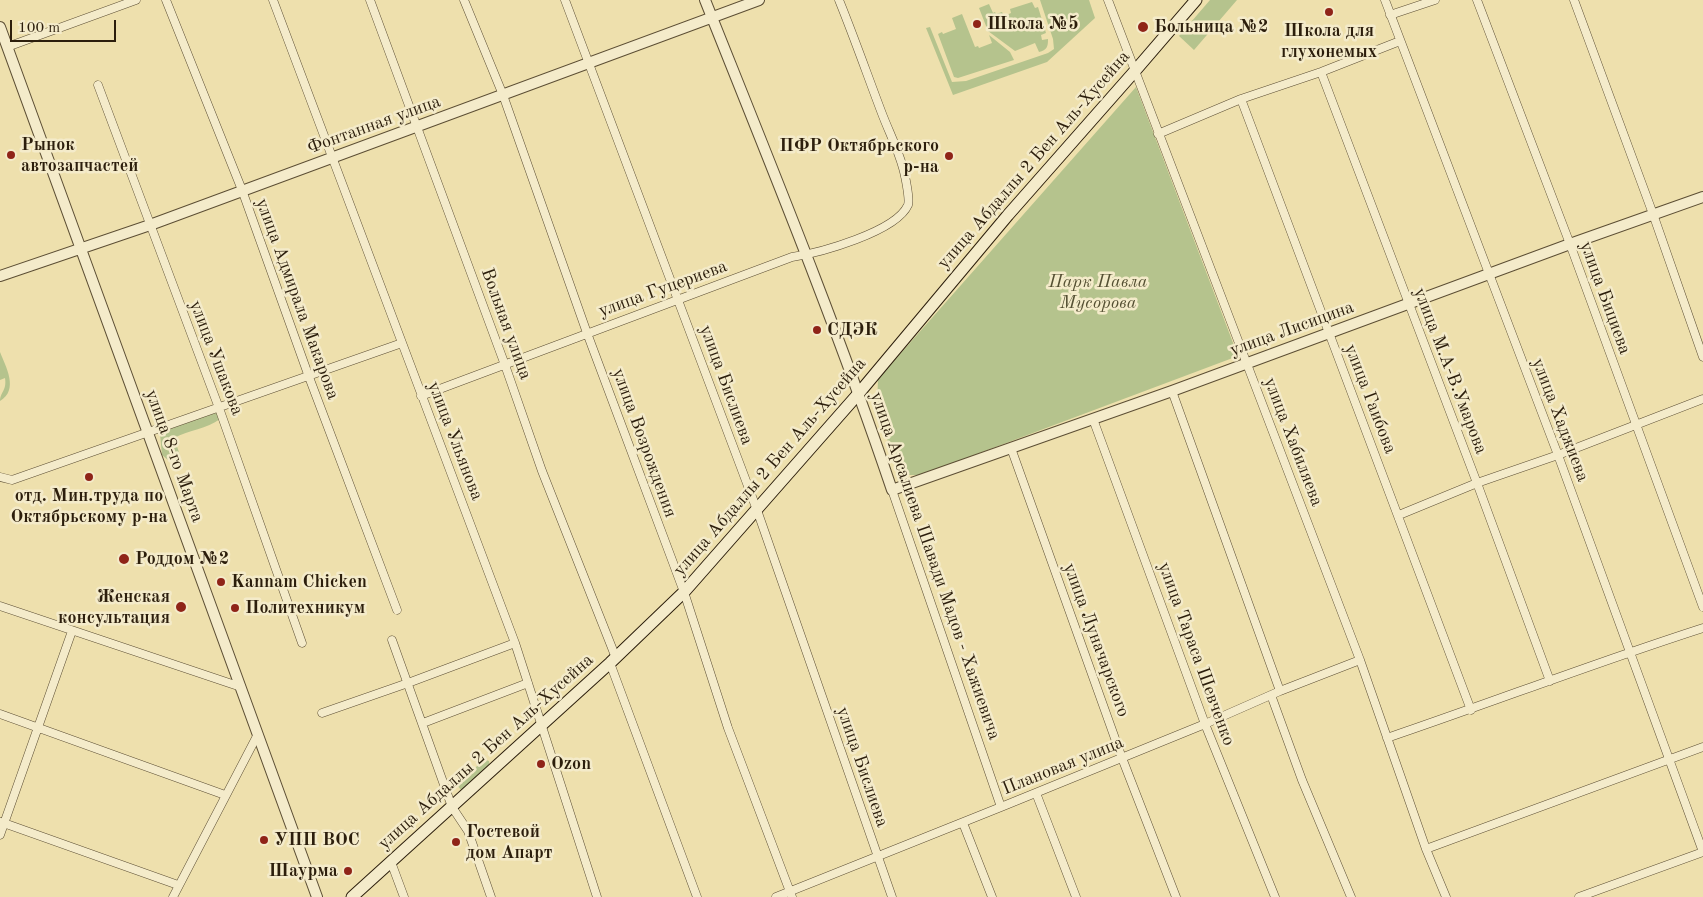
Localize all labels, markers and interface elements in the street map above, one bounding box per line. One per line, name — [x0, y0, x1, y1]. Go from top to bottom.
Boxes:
marker: Школа для глухонемых — [1323, 6, 1335, 18]
scale bar — [12, 10, 119, 42]
place label: Школа №5 — [987, 13, 1079, 35]
place label: Больница №2 — [1154, 16, 1268, 38]
marker: Школа №5 — [971, 18, 983, 30]
marker: Больница №2 — [1136, 20, 1150, 34]
place label: Школа для глухонемых — [1281, 20, 1377, 62]
text: 100 m — [18, 21, 60, 36]
street label: улица Абдаллы 2 Бен Аль-Хусейна — [933, 46, 1135, 274]
street label: Фонтанная улица — [304, 91, 444, 159]
place label: Рынок автозапчастей — [21, 134, 139, 176]
place label: ПФР Октябрьского р-на — [779, 135, 939, 178]
marker: Рынок автозапчастей — [5, 149, 17, 161]
marker: ПФР Октябрьского р-на — [943, 150, 955, 162]
street label: улица Адмирала Макарова — [250, 195, 344, 403]
street label: улица Бициева — [1575, 238, 1635, 358]
street label: улица Гуцериева — [596, 256, 730, 322]
street label: Вольная улица — [476, 265, 536, 383]
park label: Парк Павла Мусорова — [1049, 271, 1147, 314]
street label: улица М.А-В.Умарова — [1408, 285, 1492, 457]
street label: улица Ушакова — [184, 297, 248, 419]
street label: улица Лисицина — [1227, 297, 1357, 361]
place label: СДЭК — [827, 319, 877, 341]
street label: улица Бислиева — [694, 322, 758, 448]
marker: СДЭК — [811, 324, 823, 336]
street label: улица Гаибова — [1339, 341, 1401, 457]
street label: улица Абдаллы 2 Бен Аль-Хусейна — [669, 353, 871, 581]
street label: улица Хаджиева — [1526, 355, 1594, 485]
street label: улица Возрождения — [607, 365, 681, 521]
street label: улица Хабиляева — [1258, 374, 1328, 510]
street label: улица Ульянова — [422, 379, 488, 503]
street label: улица 8-го Марта — [140, 387, 208, 525]
street label: улица Арсалиева Шавади Мадов - Хажиевича — [865, 389, 1005, 743]
marker: отд. Мин.труда по Октябрьскому р-на — [83, 471, 95, 483]
place label: отд. Мин.труда по Октябрьскому р-на — [10, 485, 168, 528]
place label: Роддом №2 — [135, 548, 229, 570]
marker: Роддом №2 — [117, 552, 131, 566]
street label: улица Тараса Шевченко — [1153, 559, 1239, 749]
street label: улица Луначарского — [1058, 560, 1134, 720]
place label: Kannam Chicken — [231, 571, 367, 593]
marker: Kannam Chicken — [215, 576, 227, 588]
place label: Женская консультация — [58, 586, 170, 628]
place label: Политехникум — [245, 597, 365, 619]
marker: Женская консультация — [174, 600, 188, 614]
marker: Политехникум — [229, 602, 241, 614]
street label: улица Абдаллы 2 Бен Аль-Хусейна — [374, 649, 598, 855]
street label: улица Бислиева — [831, 704, 893, 830]
street label: Плановая улица — [999, 732, 1127, 800]
place label: Ozon — [551, 753, 591, 775]
marker: Ozon — [535, 758, 547, 770]
place label: Гостевой дом Апарт — [466, 821, 552, 864]
place label: УПП ВОС — [274, 829, 360, 851]
marker: УПП ВОС — [258, 834, 270, 846]
marker: Гостевой дом Апарт — [450, 836, 462, 848]
place label: Шаурма — [269, 860, 338, 882]
marker: Шаурма — [342, 865, 354, 877]

